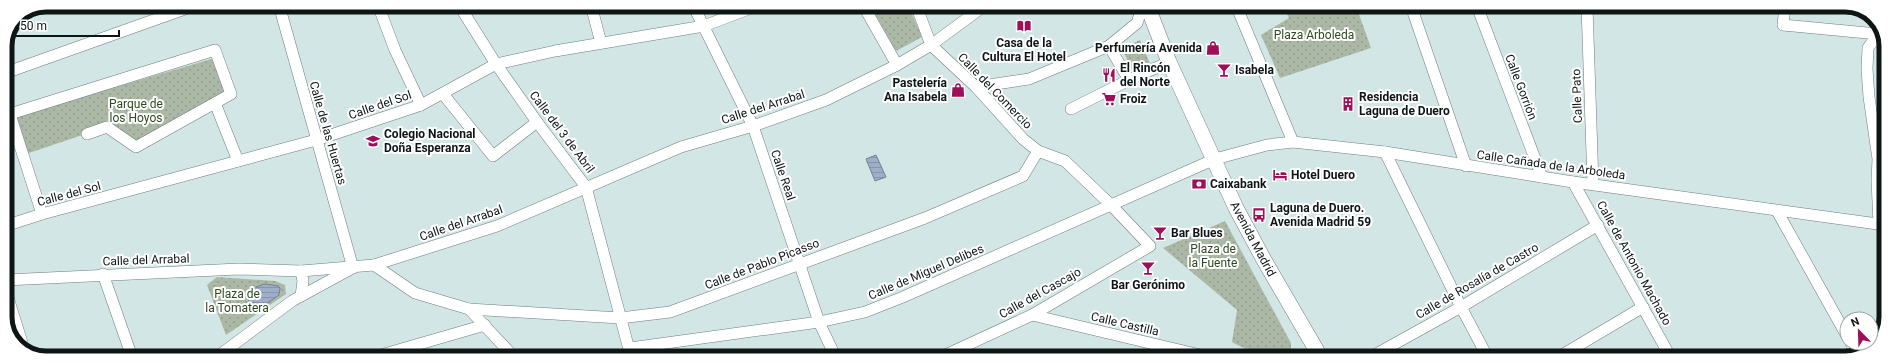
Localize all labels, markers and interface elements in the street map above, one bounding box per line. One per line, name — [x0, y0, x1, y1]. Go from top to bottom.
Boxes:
scale bar — [14, 12, 119, 38]
library icon: Casa de la Cultura El Hotel — [1016, 18, 1032, 34]
text: 50 m — [20, 19, 47, 33]
park label: Plaza Arboleda — [1274, 28, 1354, 42]
place label: Casa de la Cultura El Hotel — [982, 36, 1066, 64]
shop icon: Perfumería Avenida — [1205, 40, 1221, 56]
place label: Perfumería Avenida — [1095, 41, 1203, 55]
street label: Calle del Comercio — [955, 50, 1035, 132]
street label: Calle Gorrión — [1502, 52, 1540, 122]
place label: El Rincón del Norte — [1120, 61, 1171, 89]
bar icon: Isabela — [1216, 62, 1232, 78]
place label: Isabela — [1235, 63, 1275, 77]
restaurant icon: El Rincón del Norte — [1101, 67, 1117, 83]
street label: Calle Pato — [1569, 69, 1585, 123]
place label: Pastelería Ana Isabela — [884, 76, 948, 104]
street label: Calle de las Huertas — [307, 80, 349, 186]
shop icon: Pastelería Ana Isabela — [950, 82, 966, 98]
street label: Calle del Arrabal — [719, 87, 807, 127]
street label: Calle del Sol — [347, 88, 413, 122]
street label: Calle del 3 de Abril — [527, 88, 597, 176]
place label: Residencia Laguna de Duero — [1359, 90, 1450, 118]
supermarket icon: Froiz — [1101, 91, 1117, 107]
place label: Froiz — [1120, 92, 1147, 106]
building icon: Residencia Laguna de Duero — [1340, 96, 1356, 112]
park label: Parque de los Hoyos — [109, 97, 163, 125]
place label: Colegio Nacional Doña Esperanza — [384, 127, 475, 155]
school or university icon: Colegio Nacional Doña Esperanza — [365, 133, 381, 149]
street label: Calle Real — [768, 148, 798, 202]
street label: Calle Cañada de la Arboleda — [1476, 148, 1626, 182]
hotel icon: Hotel Duero — [1272, 167, 1288, 183]
place label: Hotel Duero — [1291, 168, 1355, 182]
bank icon: Caixabank — [1191, 176, 1207, 192]
place label: Caixabank — [1210, 177, 1267, 191]
street label: Calle del Sol — [36, 179, 102, 209]
street label: Calle de Antonio Machado — [1594, 198, 1674, 328]
street label: Avenida Madrid — [1227, 199, 1279, 279]
place label: Laguna de Duero. Avenida Madrid 59 — [1270, 201, 1371, 229]
street label: Calle del Arrabal — [418, 202, 504, 244]
bus stop icon: Laguna de Duero. Avenida Madrid 59 — [1251, 207, 1267, 223]
bar icon: Bar Blues — [1152, 225, 1168, 241]
place label: Bar Blues — [1171, 226, 1223, 240]
street label: Calle de Pablo Picasso — [703, 236, 821, 292]
street label: Calle de Rosalía de Castro — [1413, 240, 1541, 322]
street label: Calle de Miguel Delibes — [866, 241, 986, 303]
park label: Plaza de la Fuente — [1189, 242, 1237, 270]
street label: Calle del Arrabal — [102, 251, 190, 269]
bar icon: Bar Gerónimo — [1140, 260, 1156, 276]
street label: Calle del Cascajo — [997, 265, 1084, 321]
place label: Bar Gerónimo — [1111, 278, 1185, 292]
park label: Plaza de la Tomatera — [205, 287, 269, 315]
street label: Calle Castilla — [1090, 309, 1160, 339]
north arrow — [1839, 311, 1879, 351]
text: N — [1849, 315, 1862, 330]

